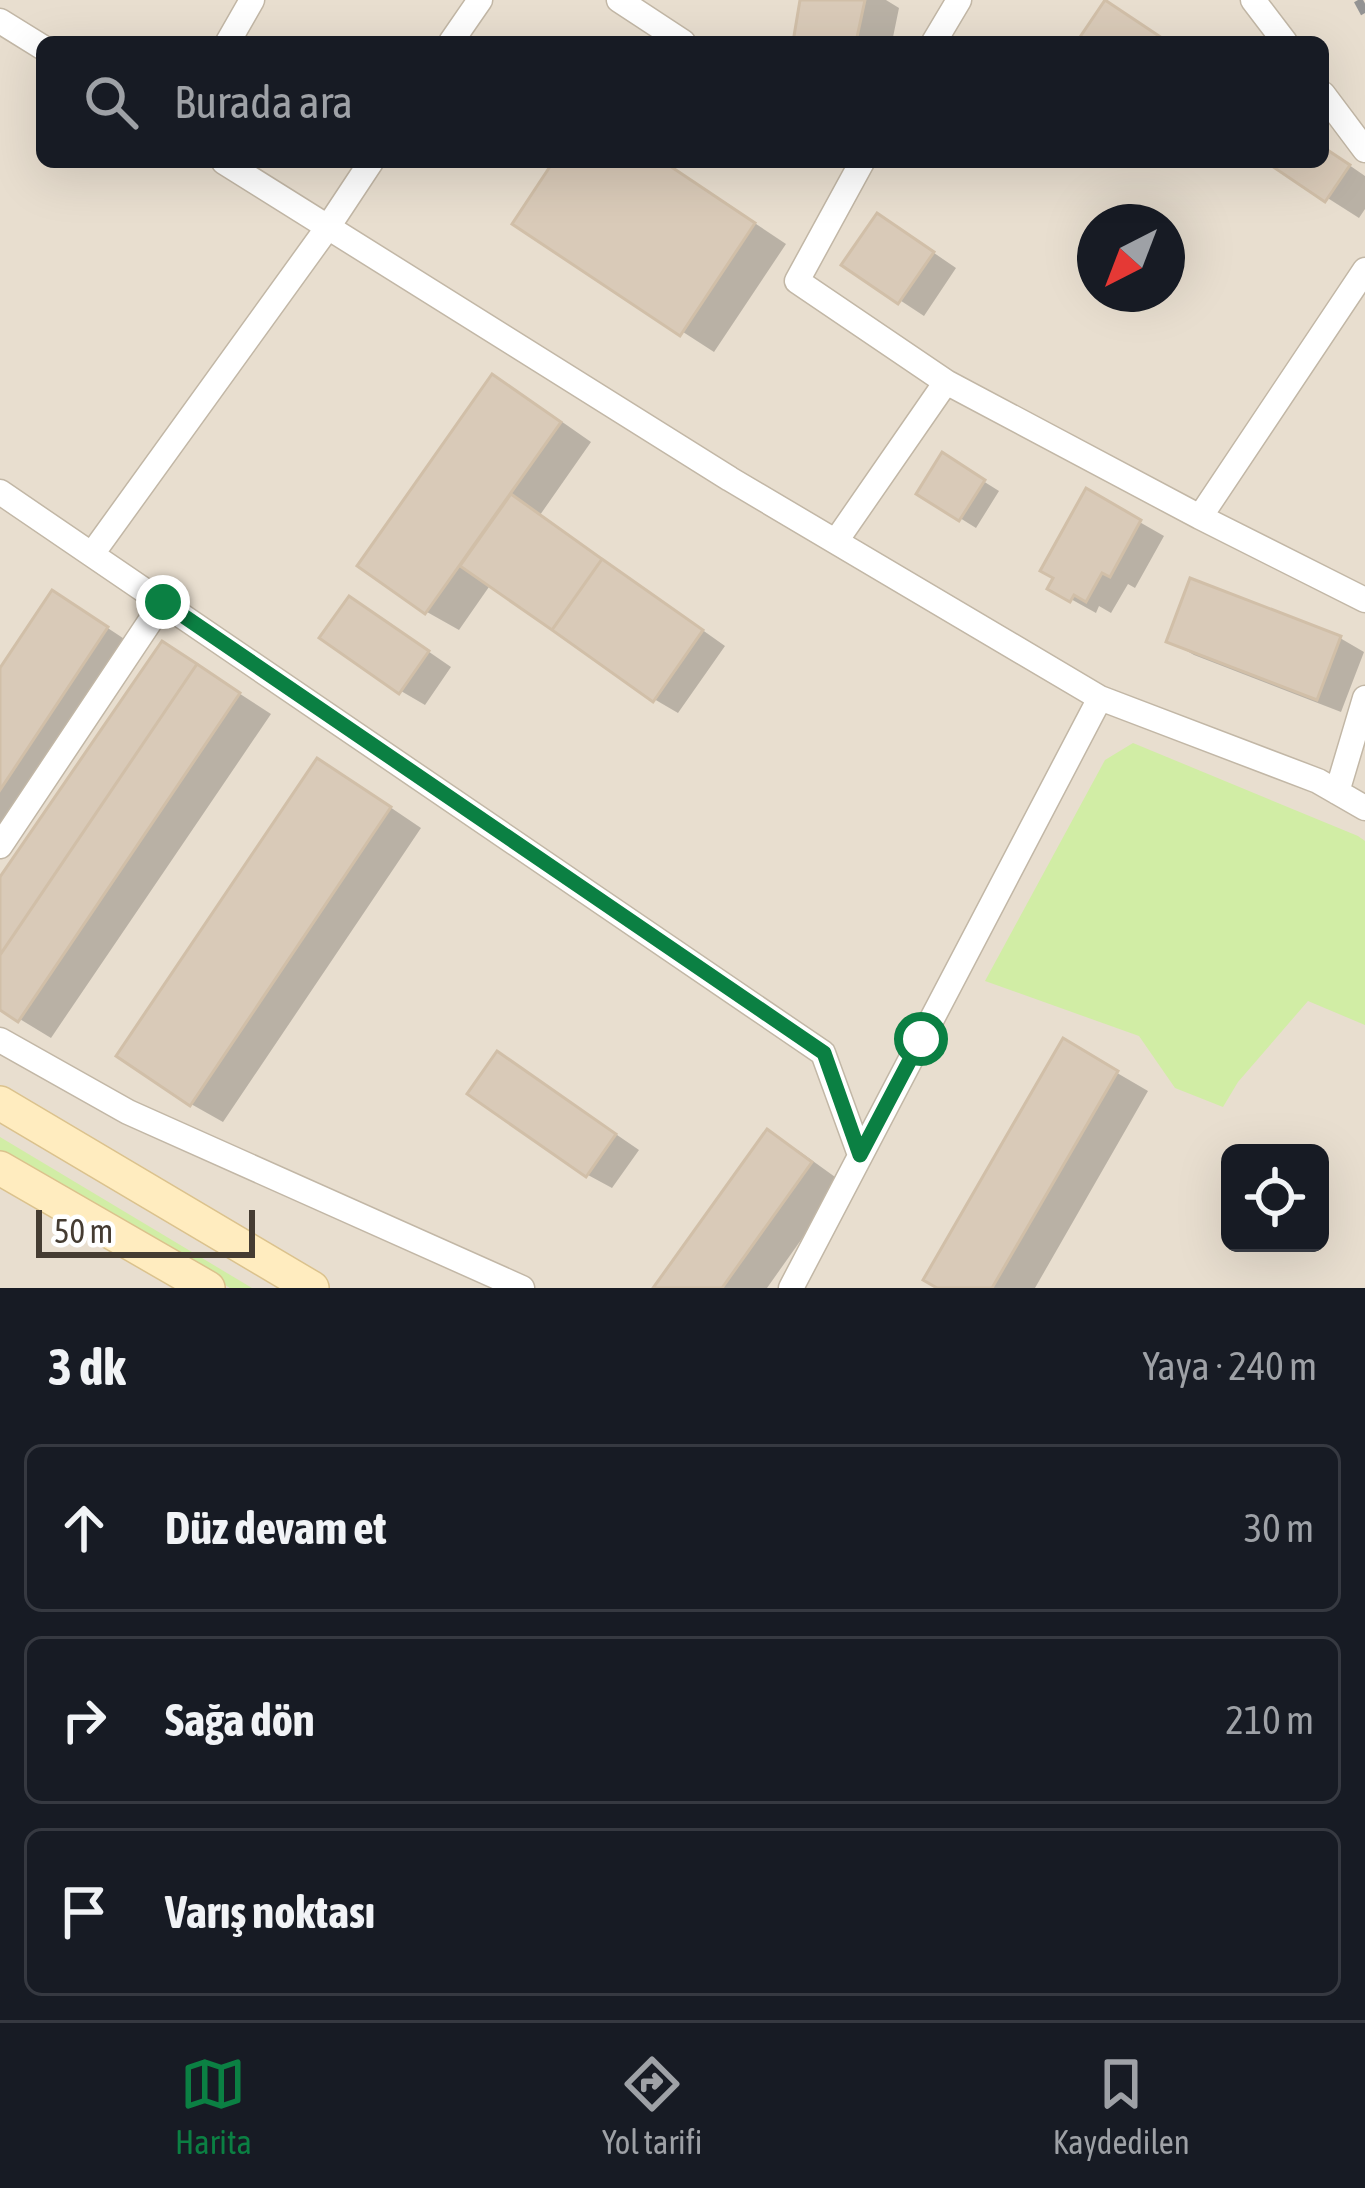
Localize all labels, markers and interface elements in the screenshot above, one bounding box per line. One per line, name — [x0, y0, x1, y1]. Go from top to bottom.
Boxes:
search box — [36, 36, 1329, 168]
icon: search — [78, 69, 144, 135]
text: Burada ara — [174, 76, 353, 128]
north arrow — [1077, 204, 1185, 312]
route end — [136, 575, 190, 629]
route start — [894, 1012, 948, 1066]
map controls — [1221, 1144, 1329, 1252]
button: locate — [1221, 1144, 1329, 1252]
scale bar — [36, 1204, 255, 1257]
text: 50 m — [54, 1212, 113, 1250]
text: 3 dk — [48, 1337, 126, 1396]
text: Yaya · 240 m — [1143, 1344, 1317, 1388]
icon: ahead — [51, 1495, 117, 1561]
text: Düz devam et — [165, 1502, 387, 1554]
text: 30 m — [1244, 1506, 1314, 1550]
icon: right — [51, 1687, 117, 1753]
text: Sağa dön — [165, 1694, 315, 1746]
text: 210 m — [1226, 1698, 1314, 1742]
icon: arrive — [51, 1879, 117, 1945]
text: Varış noktası — [165, 1886, 375, 1938]
tab: Harita — [175, 2051, 252, 2161]
tab: Yol tarifi — [602, 2051, 702, 2161]
tab: Kaydedilen — [1053, 2051, 1190, 2161]

